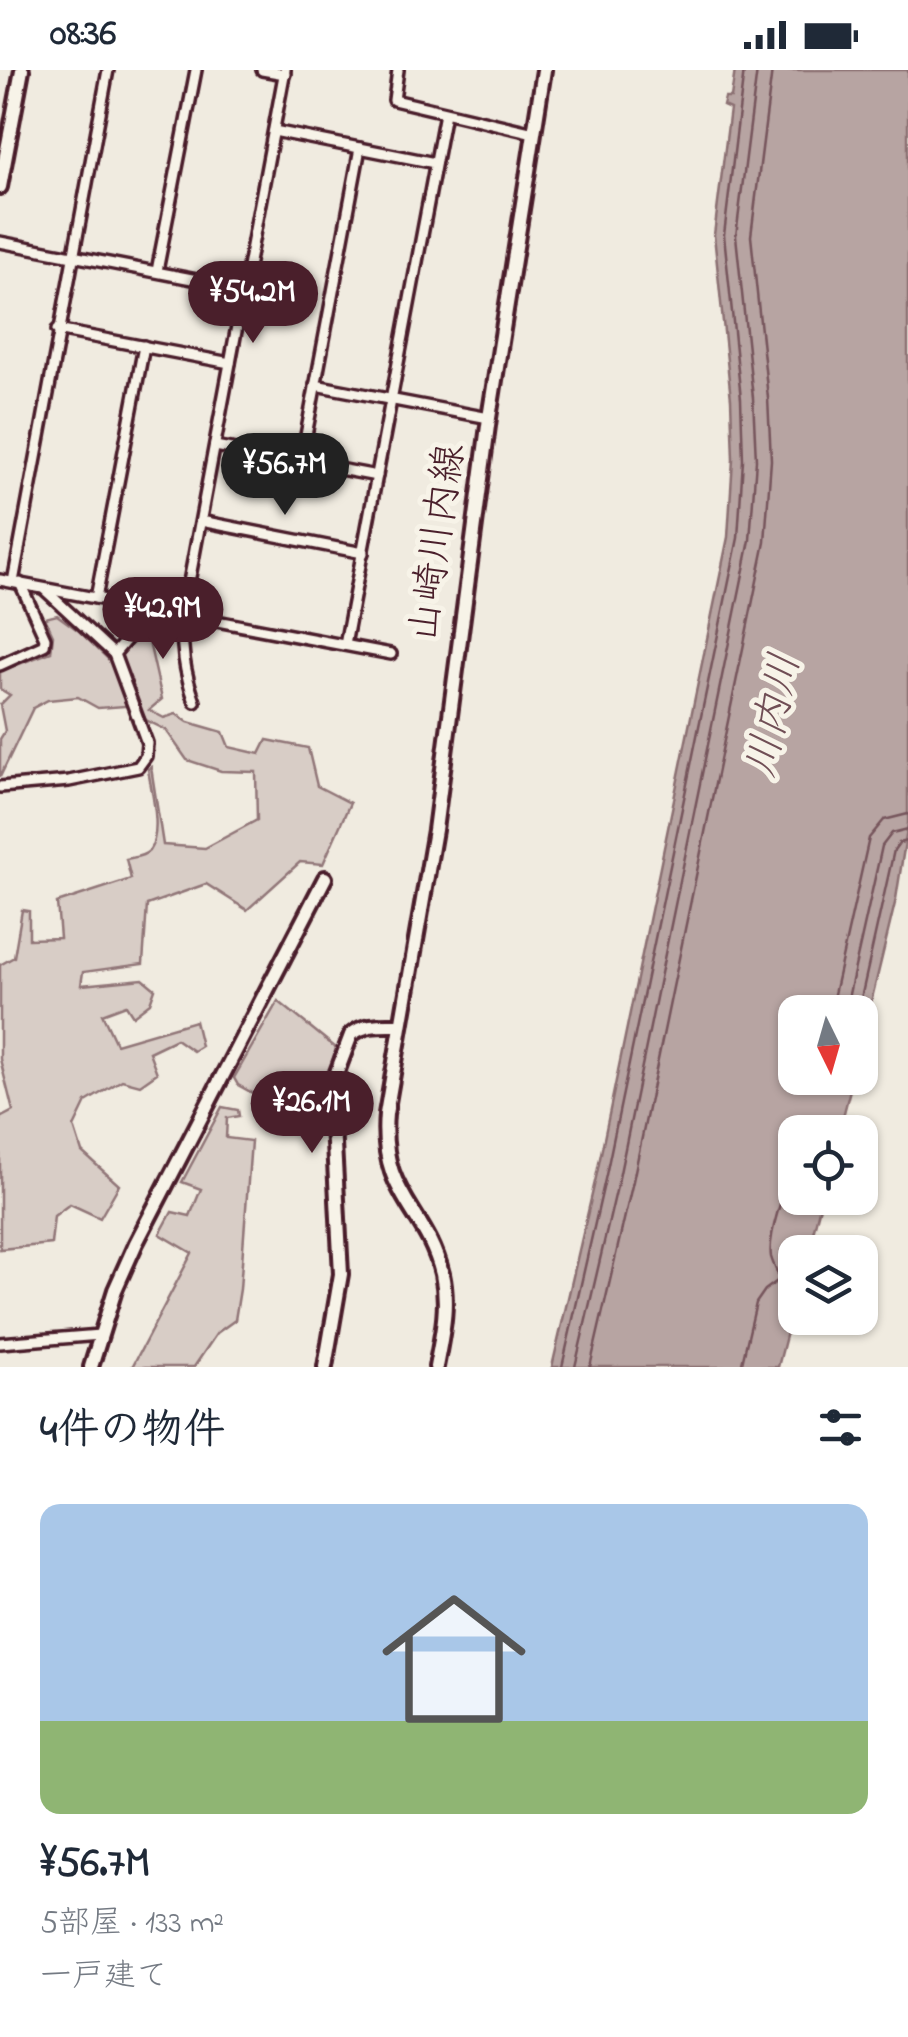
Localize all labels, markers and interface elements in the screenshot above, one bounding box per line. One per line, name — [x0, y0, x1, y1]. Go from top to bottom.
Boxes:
text: 08:36 — [50, 7, 116, 63]
pin: ¥54.2M — [172, 261, 334, 346]
text: ¥54.2M — [210, 270, 296, 317]
pin: ¥56.7M — [204, 433, 366, 518]
street label: 山崎川内線 — [396, 440, 482, 646]
text: ¥56.7M — [243, 442, 327, 489]
pin: ¥42.9M — [82, 577, 244, 662]
text: ¥42.9M — [124, 586, 202, 633]
water label: 川内川 — [732, 648, 818, 784]
north arrow — [778, 995, 878, 1095]
map controls — [778, 995, 878, 1335]
pin: ¥26.1M — [231, 1071, 393, 1156]
text: ¥26.1M — [273, 1080, 351, 1127]
button: locate — [778, 1115, 878, 1215]
button: layers — [778, 1235, 878, 1335]
icon: filters — [813, 1400, 868, 1455]
text: 4件の物件 — [40, 1401, 225, 1462]
icon: home — [364, 1569, 544, 1749]
text: ¥56.7M — [40, 1834, 150, 1895]
text: 5部屋 · 133 m² — [40, 1901, 224, 1948]
text: 一戸建て — [40, 1954, 168, 2001]

